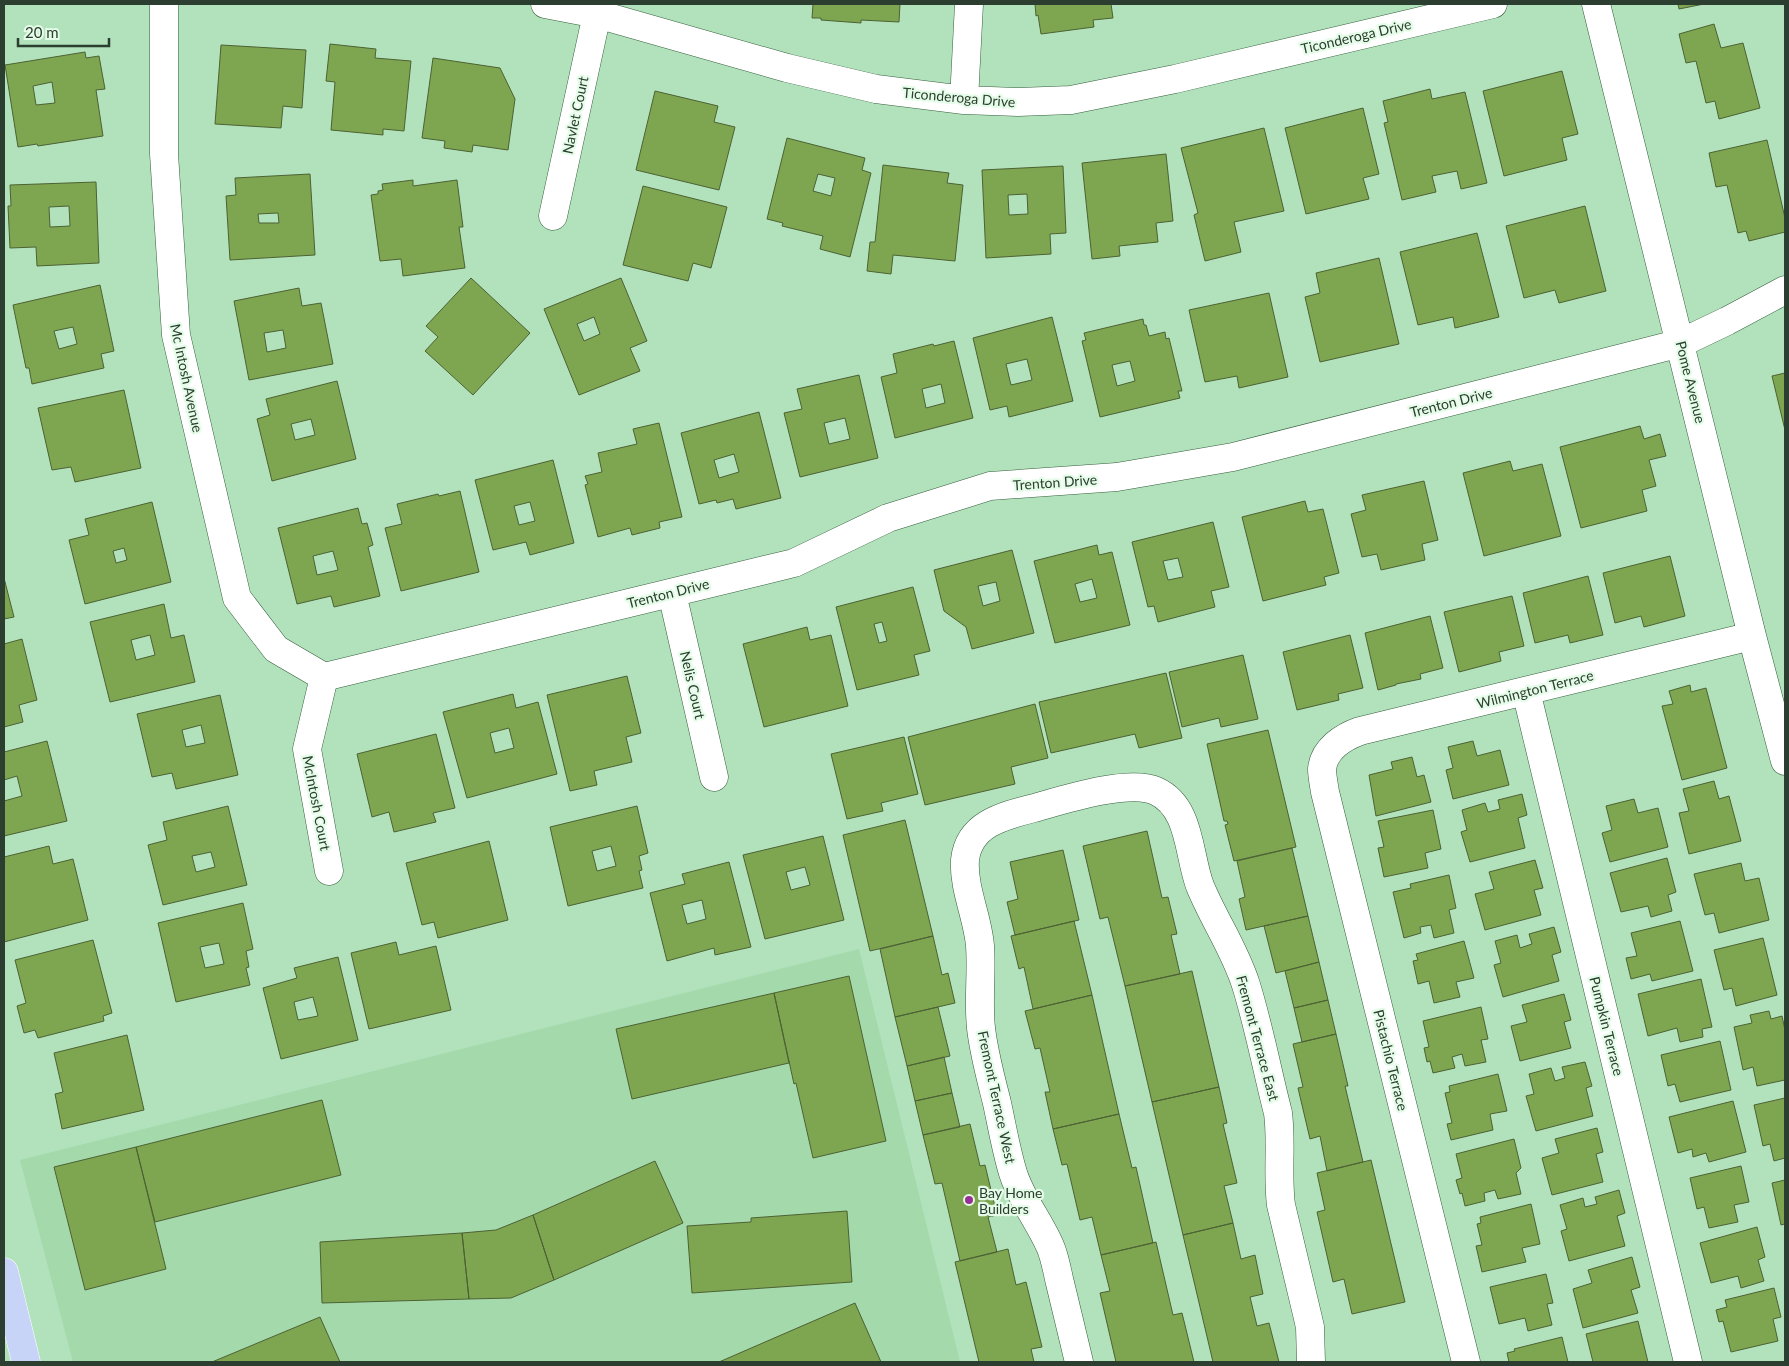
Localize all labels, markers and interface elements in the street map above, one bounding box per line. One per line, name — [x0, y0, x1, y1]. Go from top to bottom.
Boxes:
scale bar — [18, 15, 109, 47]
street label: Ticonderoga Drive — [1299, 15, 1413, 57]
text: 20 m — [25, 23, 59, 41]
street label: Navlet Court — [558, 75, 592, 155]
street label: Ticonderoga Drive — [902, 84, 1016, 110]
street label: Mc Intosh Avenue — [167, 322, 207, 434]
street label: Pome Avenue — [1673, 339, 1709, 425]
street label: Trenton Drive — [1408, 384, 1494, 420]
street label: Trenton Drive — [1012, 471, 1098, 493]
street label: Trenton Drive — [625, 575, 711, 611]
street label: Nelis Court — [677, 649, 709, 721]
street label: Wilmington Terrace — [1475, 666, 1595, 712]
street label: McIntosh Court — [299, 754, 335, 852]
street label: Fremont Terrace East — [1233, 973, 1283, 1103]
street label: Pumpkin Terrace — [1586, 975, 1628, 1077]
street label: Pistachio Terrace — [1370, 1008, 1412, 1112]
street label: Fremont Terrace West — [975, 1029, 1019, 1165]
place label: Bay Home Builders — [979, 1184, 1043, 1217]
marker: Bay Home Builders — [963, 1194, 975, 1206]

